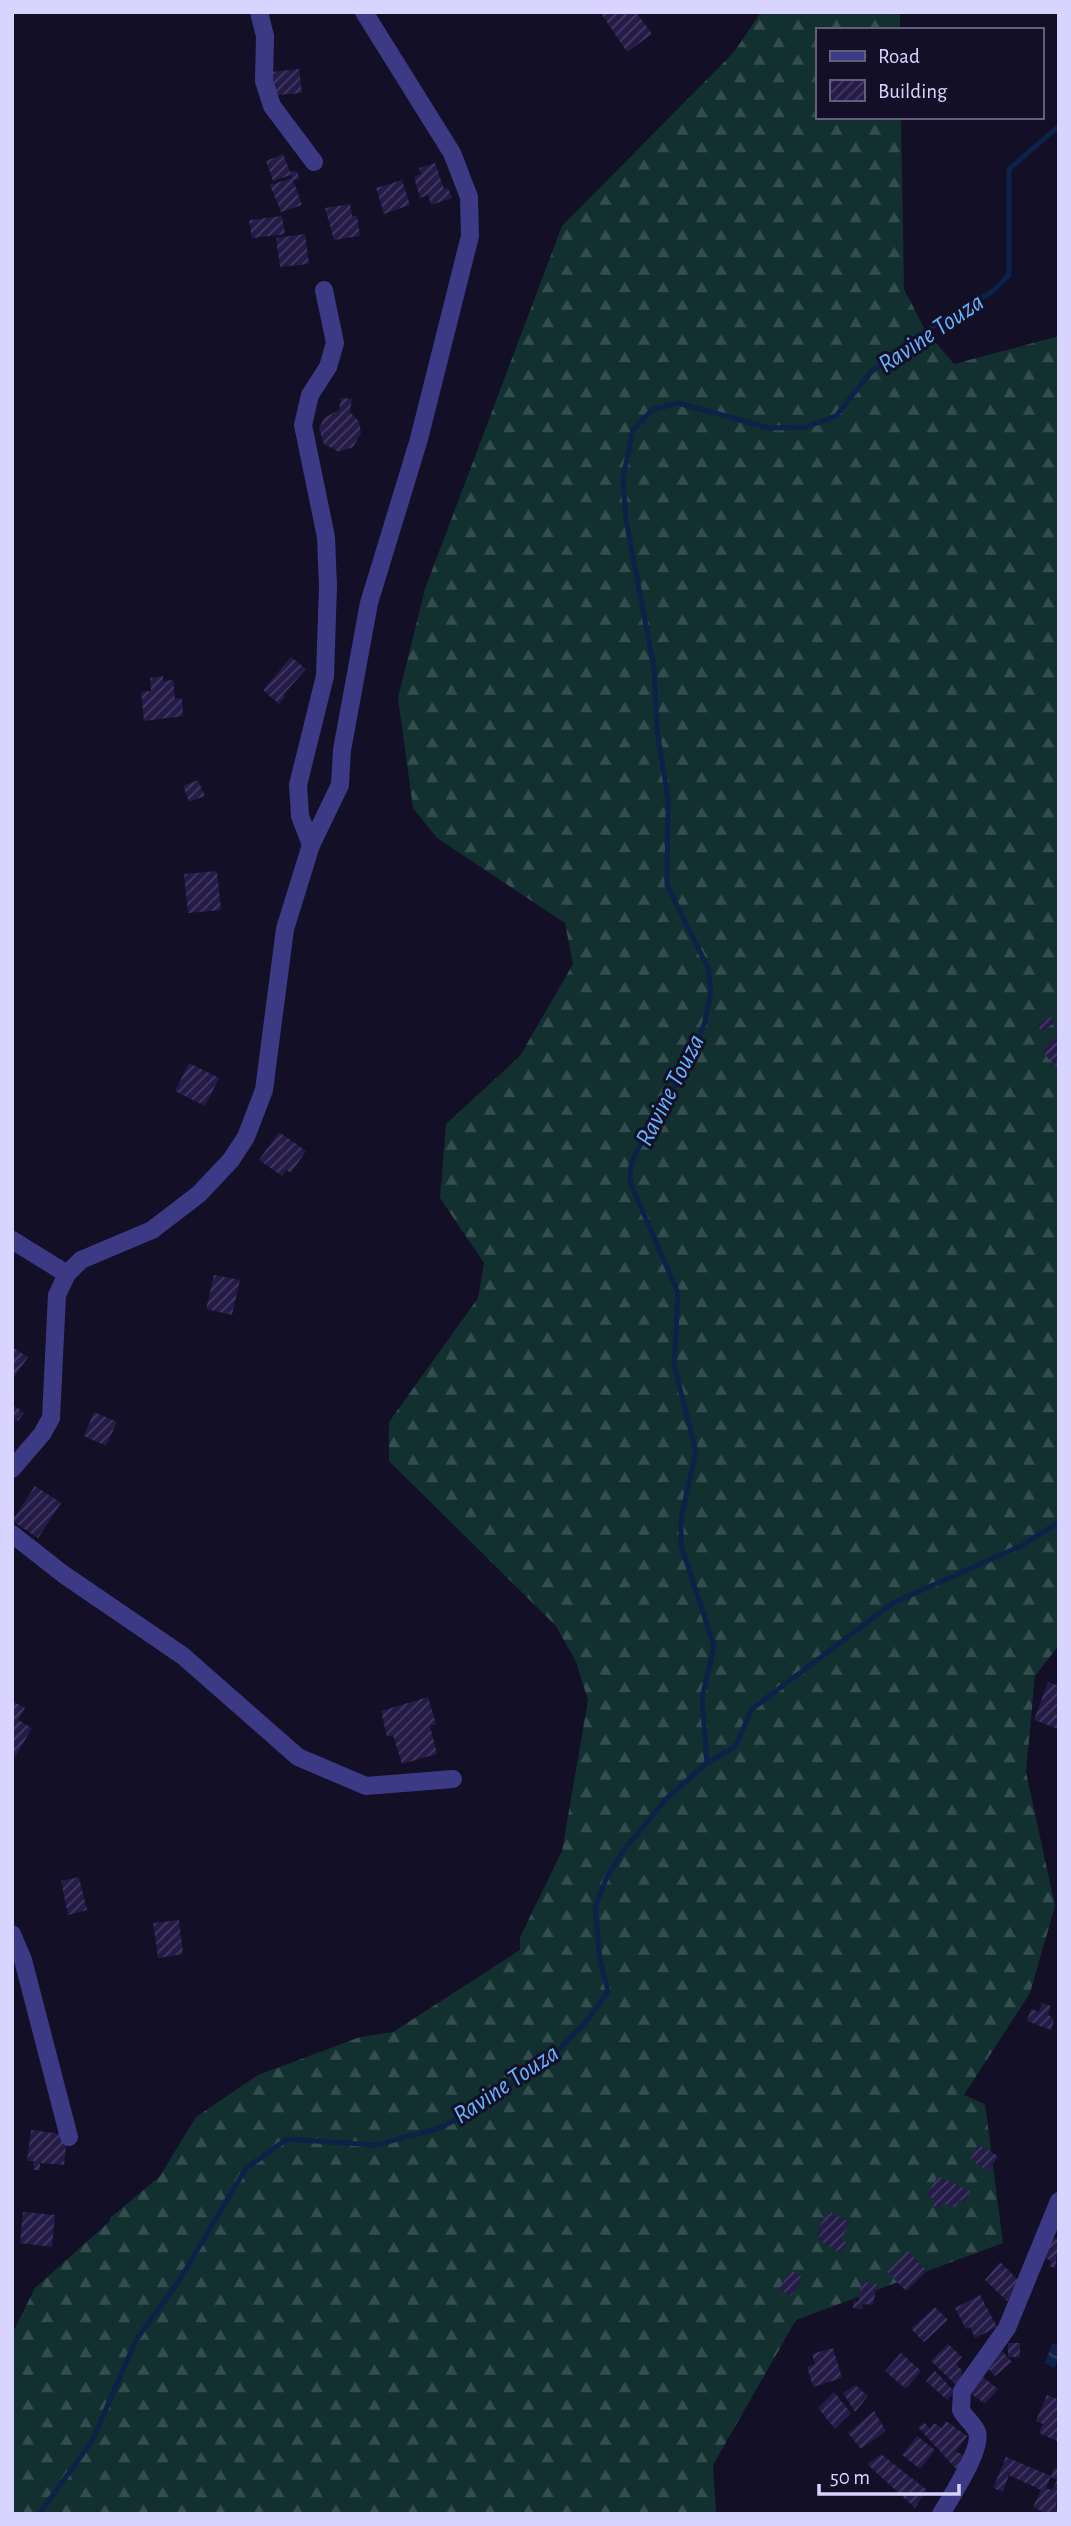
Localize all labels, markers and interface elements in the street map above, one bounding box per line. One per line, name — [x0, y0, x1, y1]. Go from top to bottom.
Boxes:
legend — [816, 28, 1043, 119]
text: Road — [878, 46, 920, 67]
text: Building — [878, 81, 948, 102]
water label: Ravine Touza — [873, 288, 989, 378]
water label: Ravine Touza — [631, 1030, 709, 1150]
water label: Ravine Touza — [448, 2039, 564, 2129]
scale bar — [819, 2452, 959, 2496]
text: 50 m — [830, 2467, 870, 2488]

